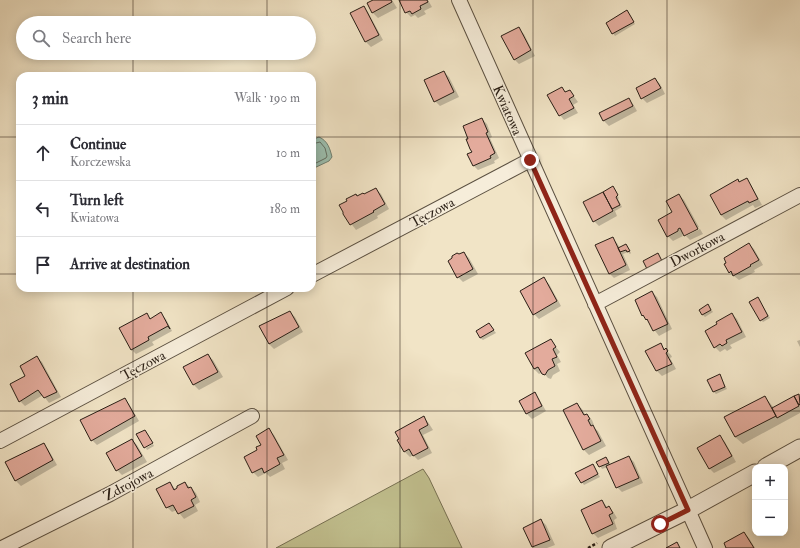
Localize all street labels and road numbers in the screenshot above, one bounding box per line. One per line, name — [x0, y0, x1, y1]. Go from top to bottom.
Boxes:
street label: Kwiatowa — [489, 83, 526, 138]
street label: Tęczowa — [407, 194, 458, 231]
street label: Dworkowa — [667, 228, 728, 271]
street label: Tęczowa — [118, 347, 169, 384]
street label: Zdrojowa — [101, 464, 156, 505]

